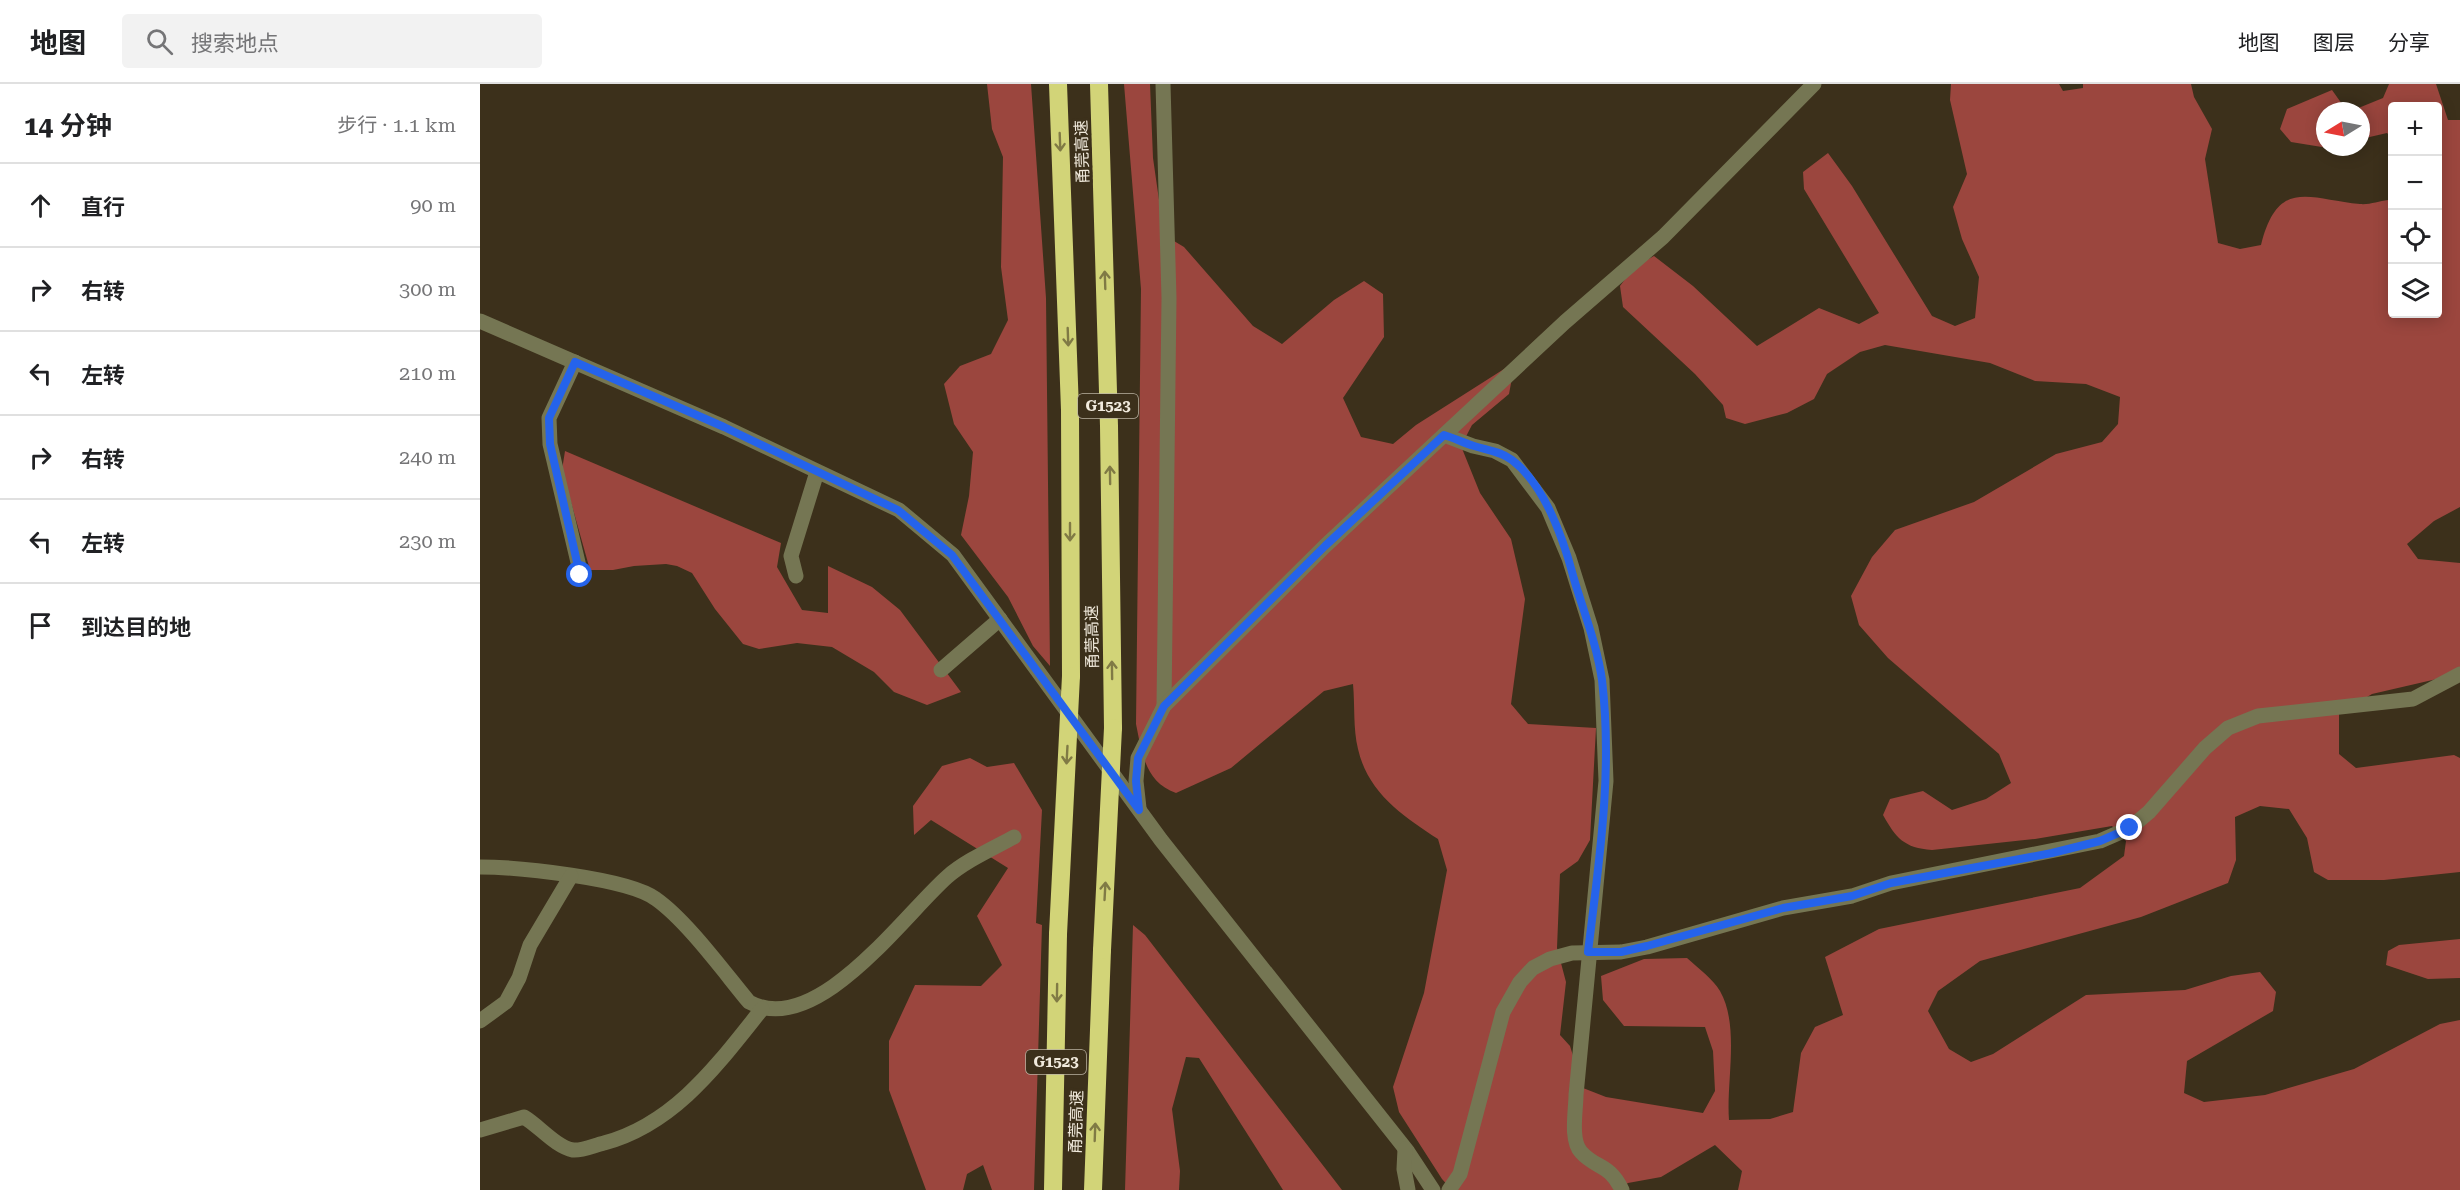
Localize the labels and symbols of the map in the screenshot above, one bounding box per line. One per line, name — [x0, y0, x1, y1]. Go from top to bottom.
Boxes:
north arrow — [2316, 102, 2370, 156]
street label: 甬莞高速 — [1071, 120, 1093, 184]
one-way arrow — [1055, 132, 1066, 152]
one-way arrow — [1099, 271, 1111, 291]
one-way arrow — [1062, 327, 1073, 347]
road number: G1523 — [1078, 394, 1138, 418]
one-way arrow — [1104, 465, 1116, 485]
one-way arrow — [1064, 522, 1076, 542]
route start — [566, 561, 592, 587]
street label: 甬莞高速 — [1082, 605, 1102, 669]
one-way arrow — [1107, 660, 1118, 680]
one-way arrow — [1061, 745, 1072, 765]
route end — [2116, 814, 2142, 840]
one-way arrow — [1099, 882, 1110, 902]
one-way arrow — [1051, 982, 1063, 1002]
road number: G1523 — [1026, 1050, 1086, 1074]
street label: 甬莞高速 — [1065, 1090, 1087, 1154]
one-way arrow — [1089, 1122, 1100, 1142]

